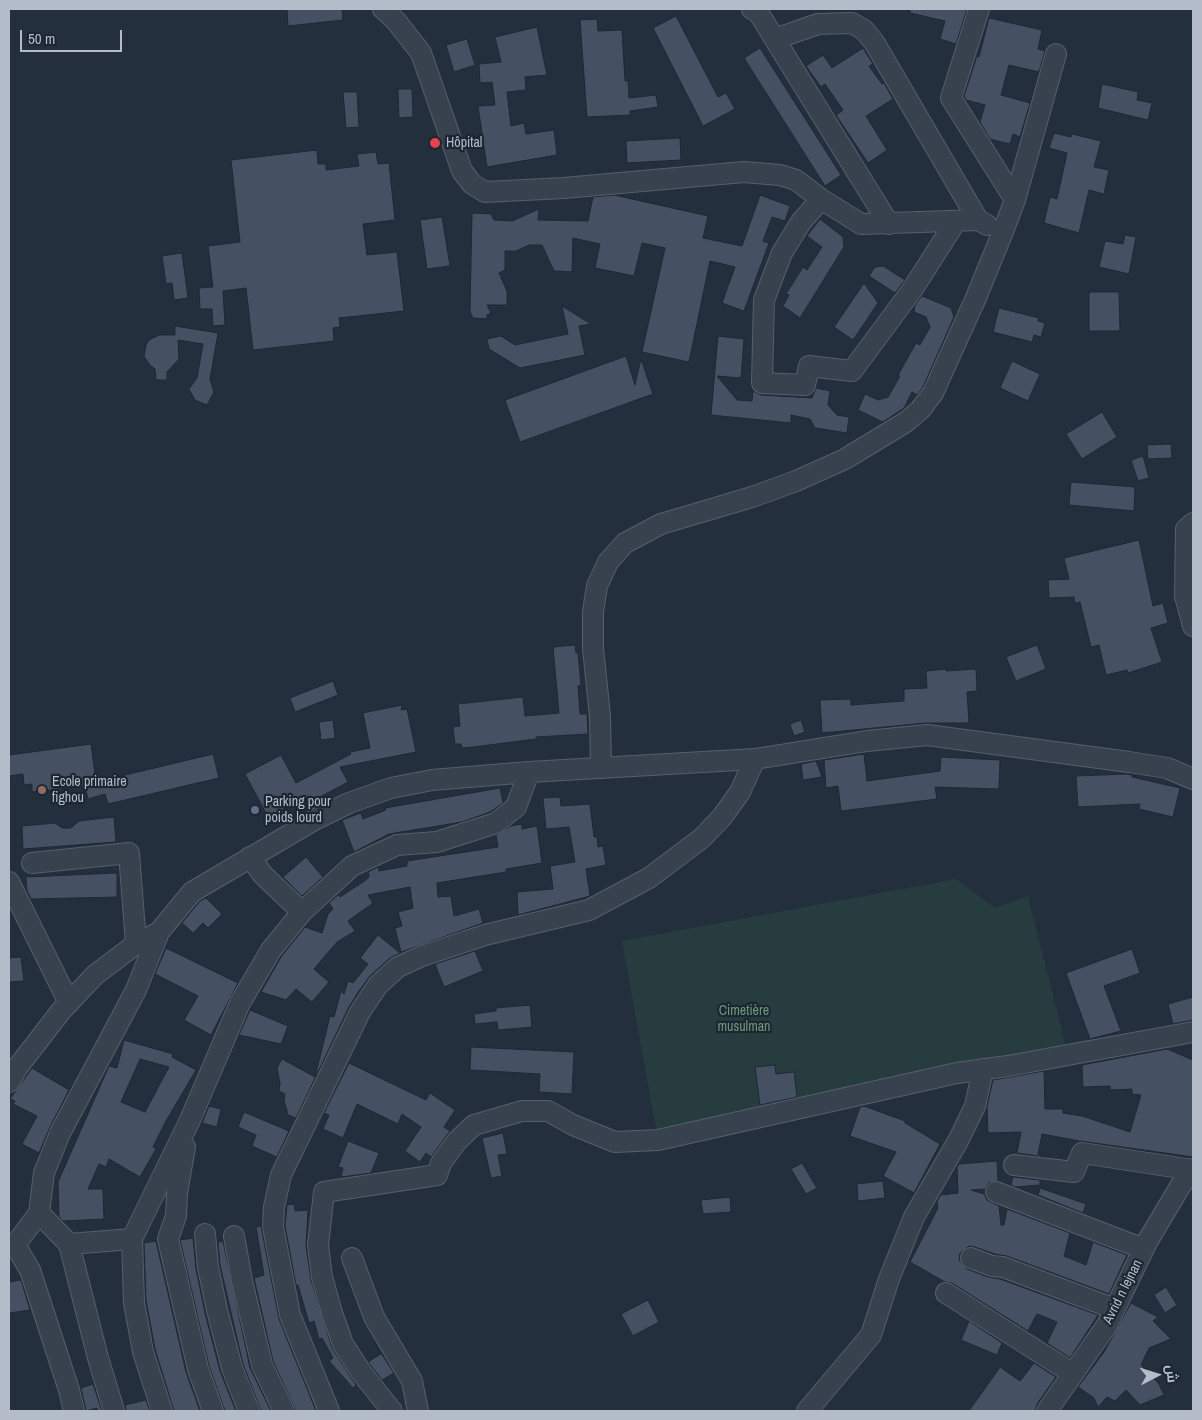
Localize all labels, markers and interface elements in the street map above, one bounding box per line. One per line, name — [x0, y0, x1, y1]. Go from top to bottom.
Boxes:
scale bar — [22, 20, 125, 52]
text: 50 m — [28, 28, 55, 49]
place label: Hôpital — [446, 135, 482, 151]
marker: Hôpital — [428, 136, 442, 150]
place label: Ecole primaire fighou — [52, 774, 127, 806]
marker: Ecole primaire fighou — [36, 784, 48, 796]
place label: Parking pour poids lourd — [265, 794, 331, 826]
marker: Parking pour poids lourd — [249, 804, 261, 816]
park label: Cimetière musulman — [718, 1003, 770, 1036]
street label: Avrid n lejnan — [1100, 1257, 1146, 1327]
north arrow — [1132, 1350, 1182, 1400]
text: ش — [1162, 1364, 1182, 1383]

